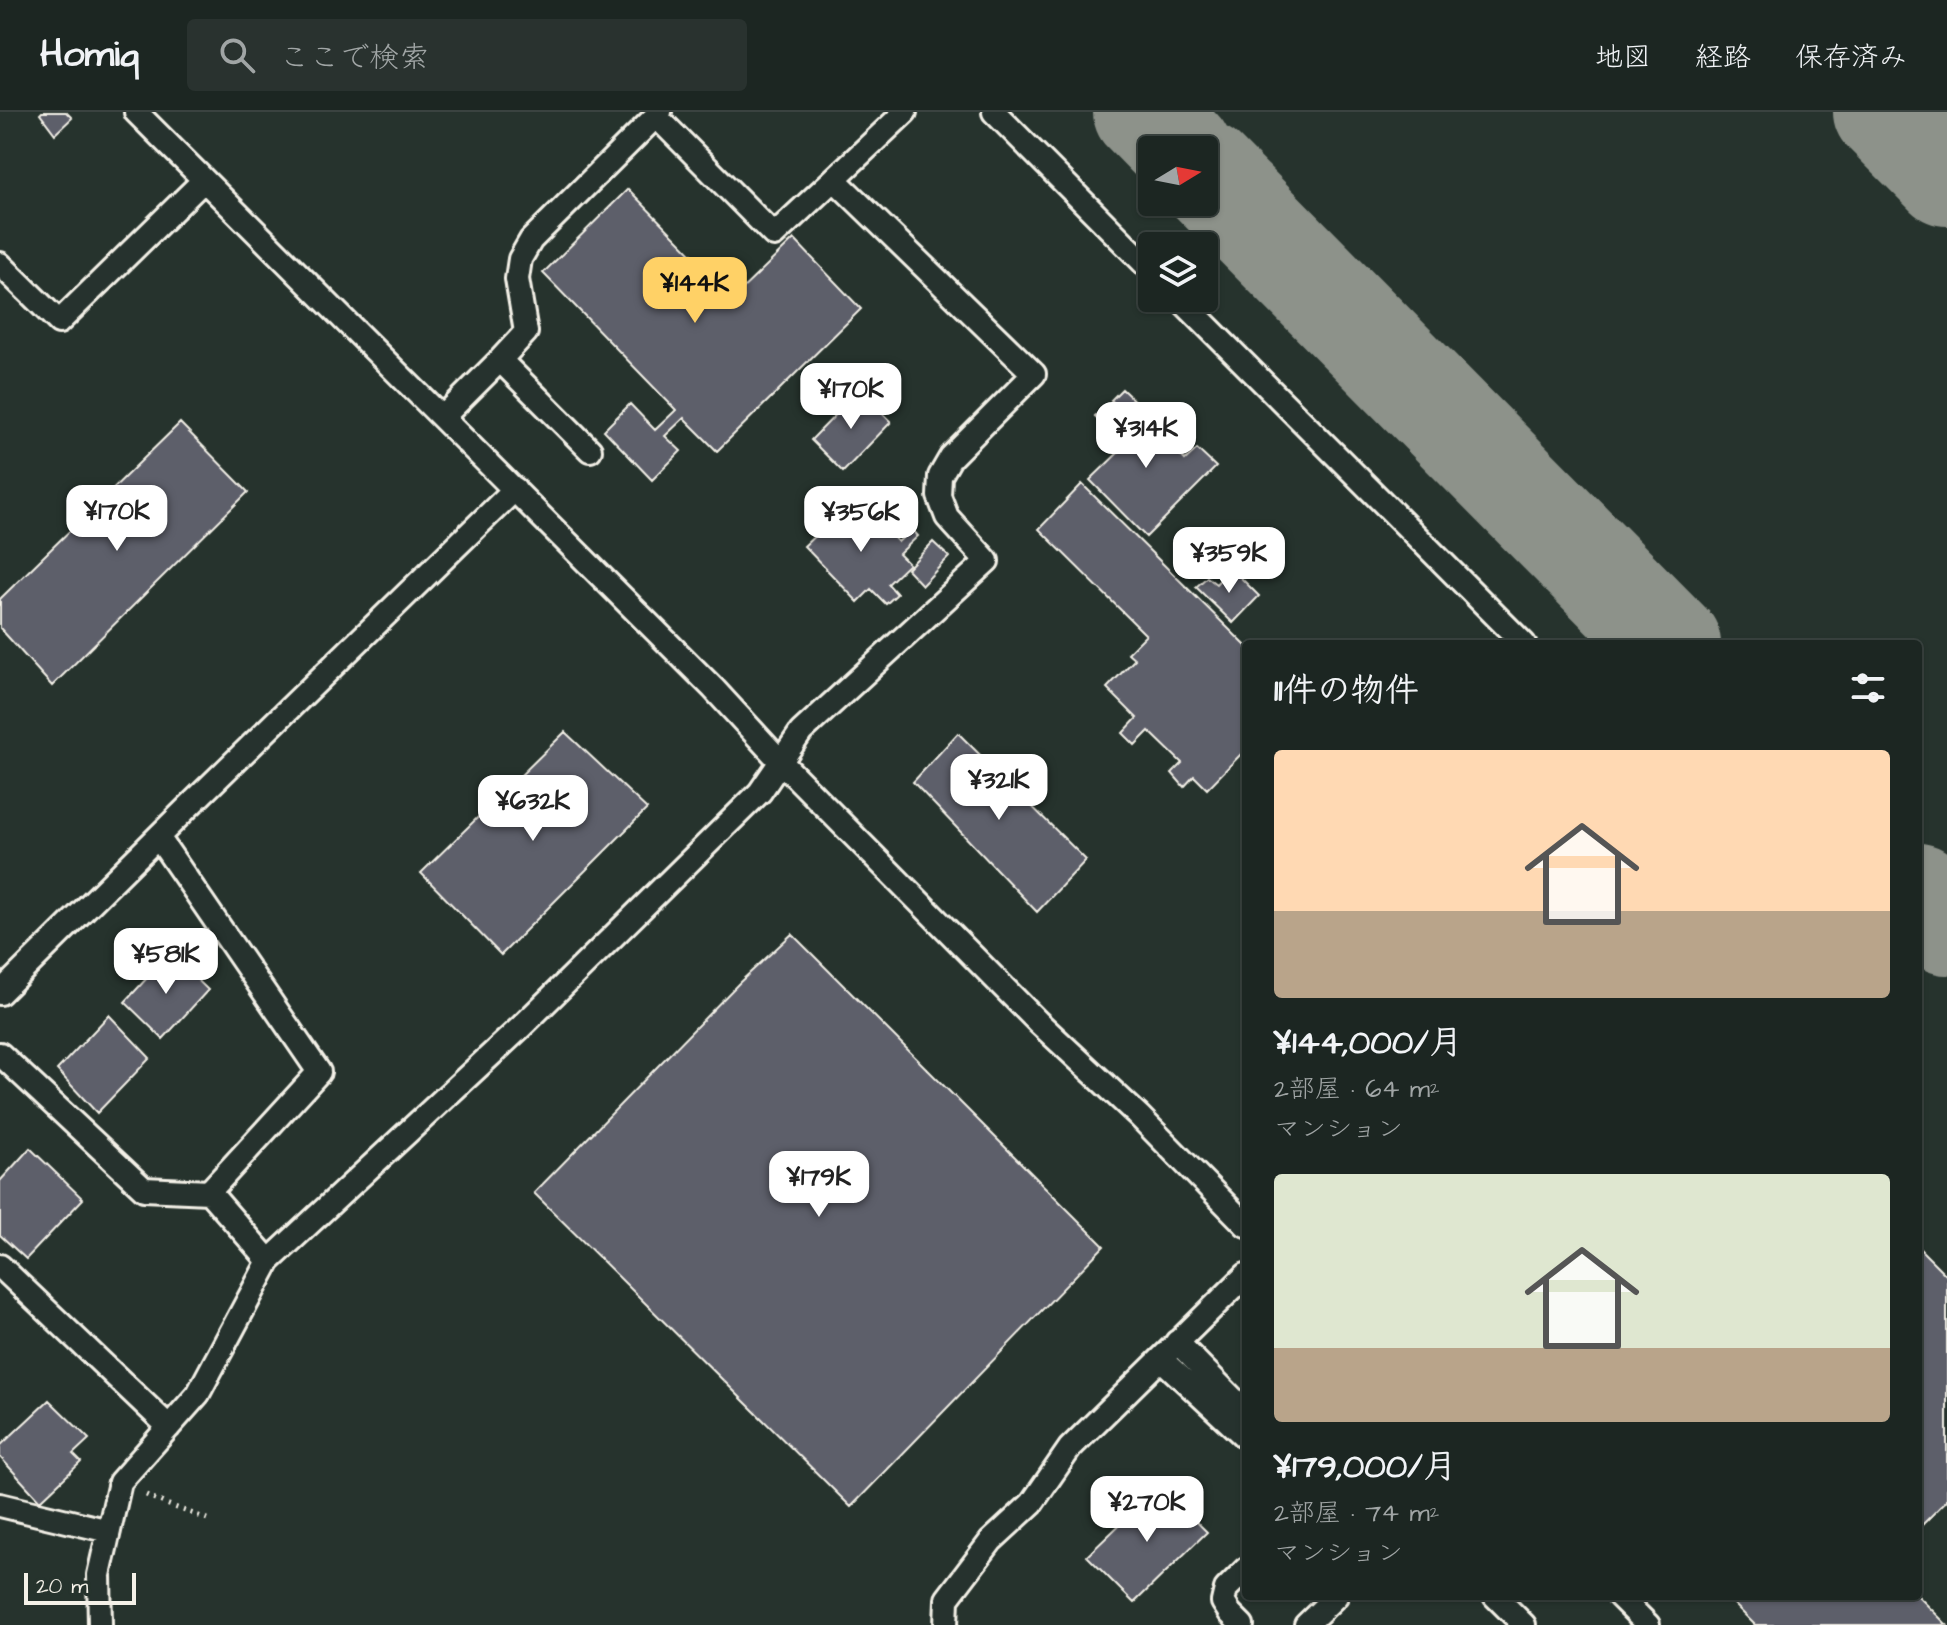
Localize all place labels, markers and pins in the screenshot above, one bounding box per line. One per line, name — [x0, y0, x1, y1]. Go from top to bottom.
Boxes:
pin: ¥144K — [639, 257, 751, 325]
pin: ¥170K — [795, 363, 907, 431]
pin: ¥314K — [1090, 402, 1202, 470]
pin: ¥170K — [61, 485, 173, 553]
pin: ¥356K — [805, 486, 917, 554]
pin: ¥359K — [1173, 527, 1285, 595]
pin: ¥321K — [943, 754, 1055, 822]
pin: ¥632K — [477, 775, 589, 843]
pin: ¥581K — [110, 928, 222, 996]
pin: ¥179K — [763, 1151, 875, 1219]
pin: ¥270K — [1091, 1476, 1203, 1544]

